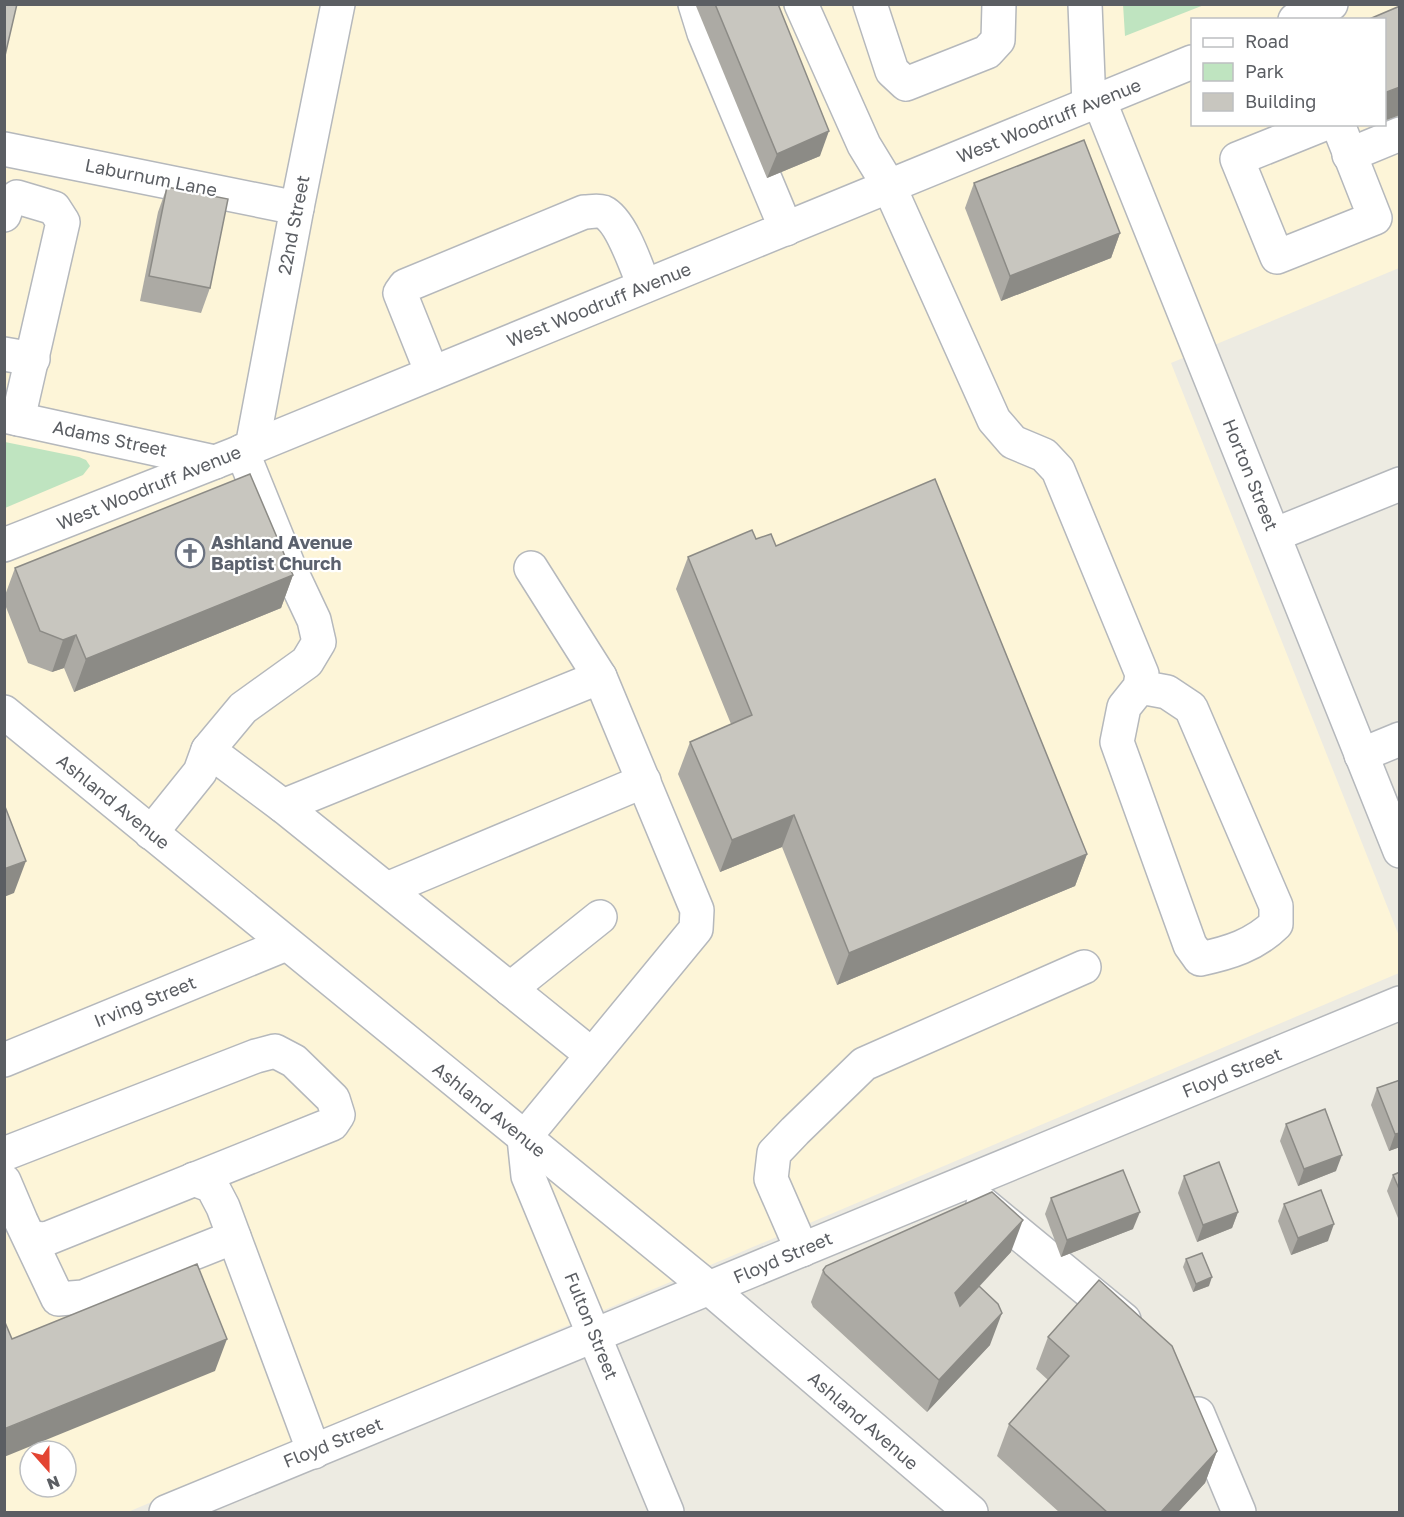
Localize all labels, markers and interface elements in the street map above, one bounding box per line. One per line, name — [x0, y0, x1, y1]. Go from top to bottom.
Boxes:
legend — [1191, 18, 1386, 126]
text: Road — [1245, 30, 1289, 52]
text: Park — [1245, 60, 1284, 82]
street label: West Woodruff Avenue — [953, 73, 1144, 167]
text: Building — [1245, 90, 1316, 112]
street label: Laburnum Lane — [83, 153, 219, 201]
street label: 22nd Street — [273, 173, 313, 276]
street label: West Woodruff Avenue — [503, 257, 694, 351]
street label: Adams Street — [51, 415, 169, 461]
street label: Horton Street — [1218, 415, 1283, 534]
street label: West Woodruff Avenue — [53, 440, 244, 534]
place label: Ashland Avenue Baptist Church — [211, 531, 353, 574]
church icon: Ashland Avenue Baptist Church — [174, 537, 206, 569]
street label: Ashland Avenue — [53, 749, 174, 853]
street label: Irving Street — [90, 971, 199, 1032]
street label: Floyd Street — [1179, 1042, 1285, 1102]
street label: Ashland Avenue — [429, 1057, 550, 1161]
street label: Floyd Street — [730, 1226, 835, 1288]
street label: Fulton Street — [560, 1269, 623, 1383]
street label: Ashland Avenue — [804, 1366, 923, 1474]
street label: Floyd Street — [280, 1412, 386, 1472]
north arrow — [18, 1439, 78, 1499]
text: N — [44, 1471, 63, 1495]

